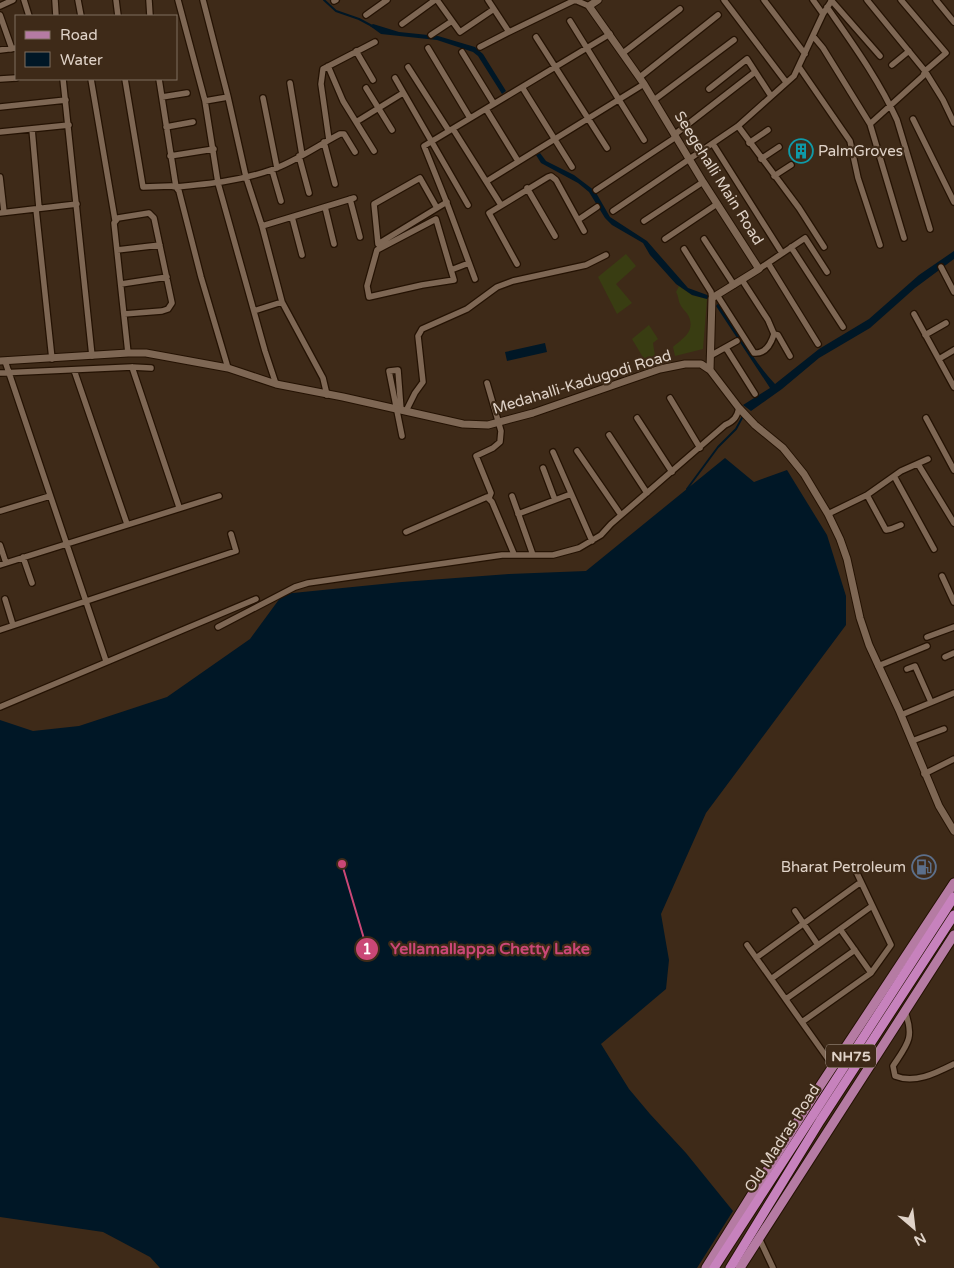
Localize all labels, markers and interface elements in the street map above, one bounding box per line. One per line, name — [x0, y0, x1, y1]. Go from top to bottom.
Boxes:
legend — [15, 15, 178, 80]
text: Road — [60, 26, 98, 44]
text: Water — [60, 51, 103, 69]
street label: Seegehalli Main Road — [671, 108, 767, 248]
building icon: PalmGroves — [788, 138, 814, 164]
place label: PalmGroves — [818, 142, 903, 160]
street label: Medahalli-Kadugodi Road — [490, 346, 674, 418]
fuel station icon: Bharat Petroleum — [911, 854, 937, 880]
place label: Bharat Petroleum — [781, 858, 906, 876]
callout: Yellamallappa Chetty Lake — [355, 933, 599, 964]
text: Yellamallappa Chetty Lake — [390, 939, 590, 959]
text: 1 — [362, 940, 372, 958]
road number: NH75 — [826, 1044, 876, 1068]
street label: Old Madras Road — [741, 1081, 823, 1195]
north arrow — [889, 1203, 939, 1253]
text: N — [911, 1229, 929, 1249]

